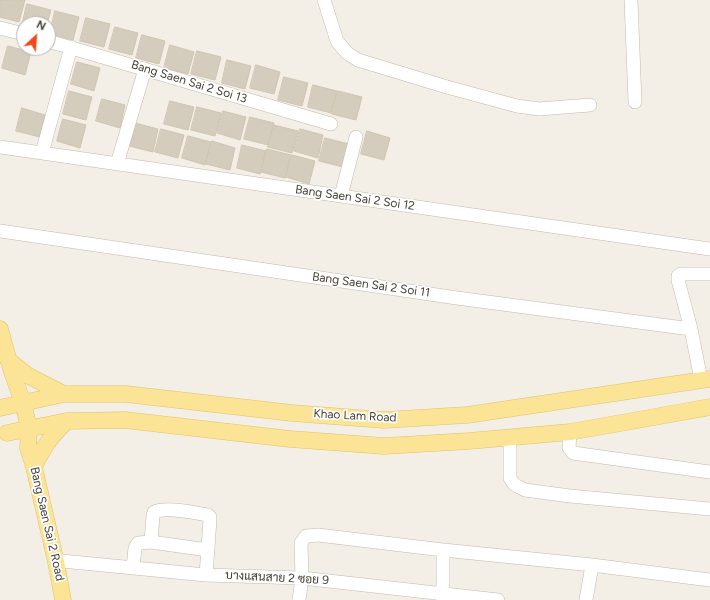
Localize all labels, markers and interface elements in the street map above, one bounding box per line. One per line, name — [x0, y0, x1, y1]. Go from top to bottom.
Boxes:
north arrow — [16, 16, 56, 56]
text: N — [34, 18, 48, 33]
street label: Bang Saen Sai 2 Soi 13 — [129, 58, 249, 106]
street label: Bang Saen Sai 2 Soi 12 — [294, 182, 416, 214]
street label: Bang Saen Sai 2 Soi 11 — [311, 270, 431, 300]
street label: Khao Lam Road — [313, 407, 397, 425]
street label: Bang Saen Sai 2 Road — [27, 466, 67, 582]
street label: บางแสนสาย 2 ซอย 9 — [225, 568, 329, 588]

